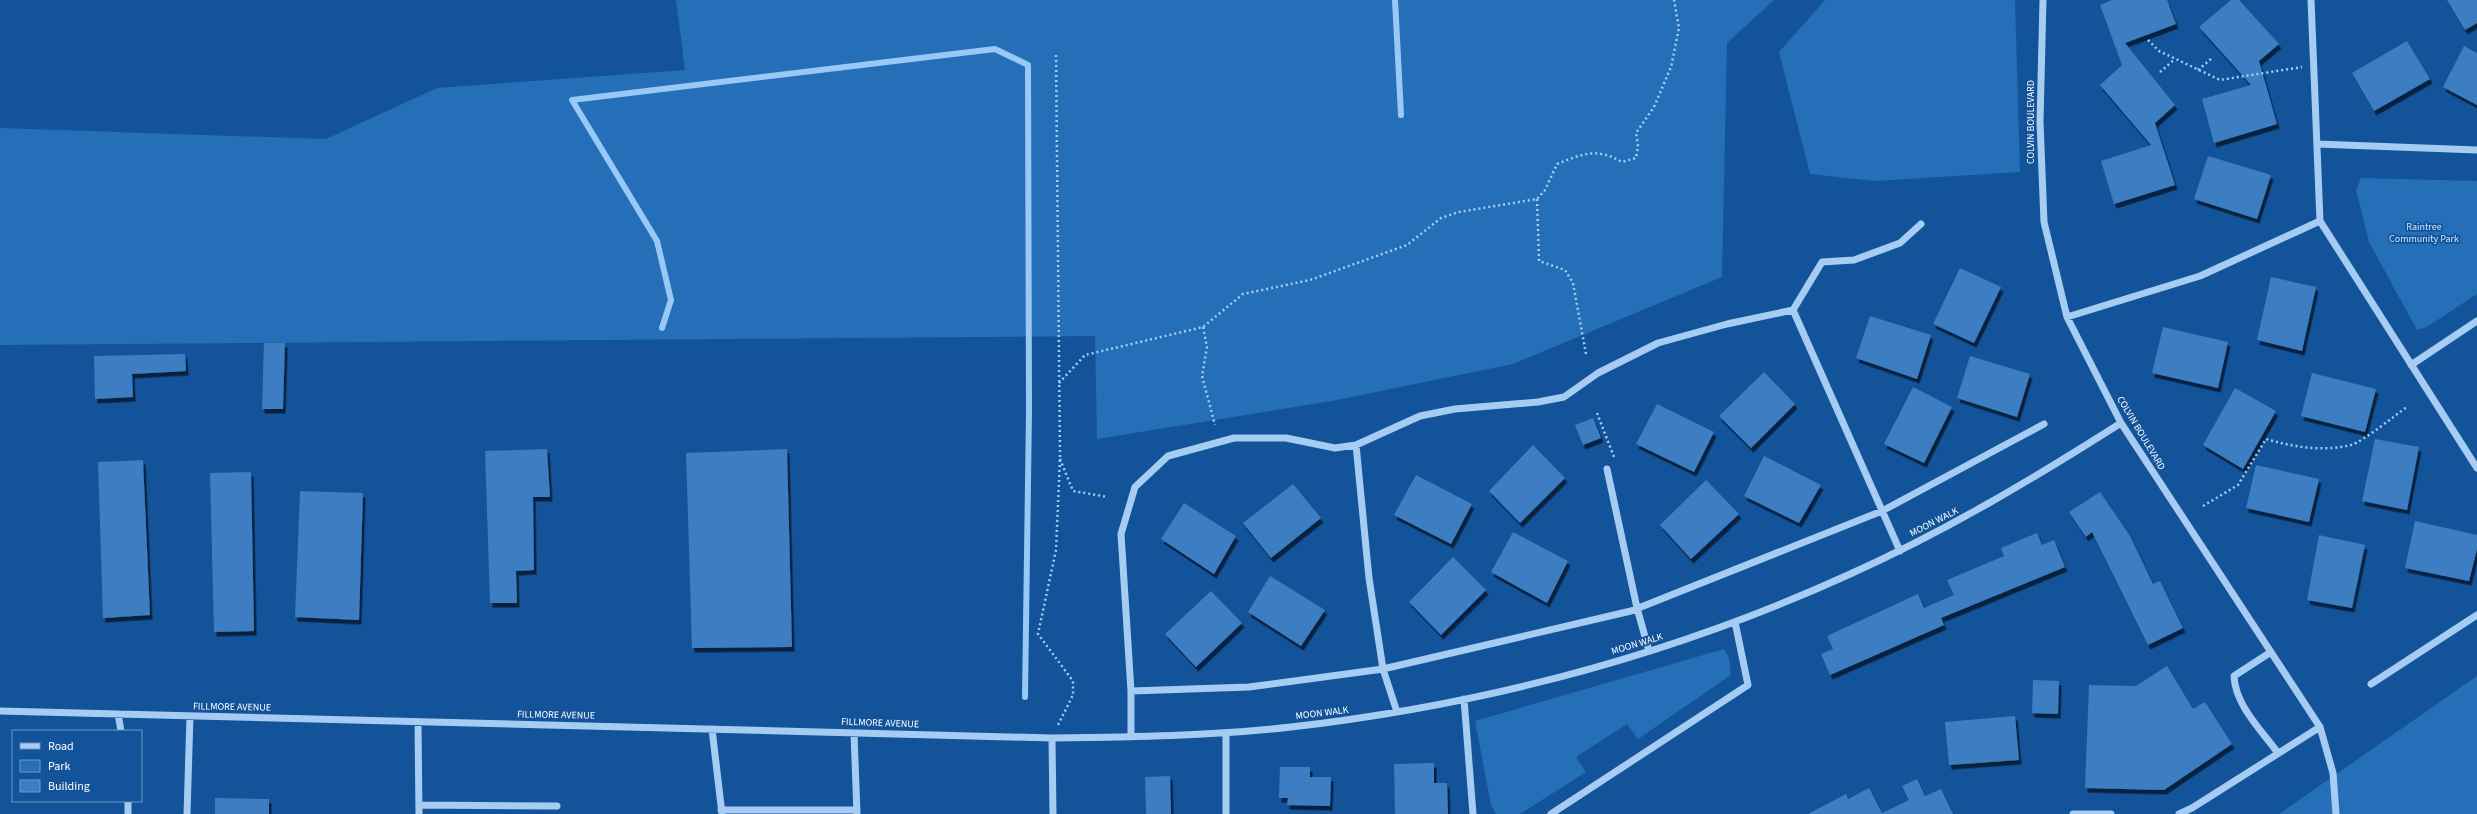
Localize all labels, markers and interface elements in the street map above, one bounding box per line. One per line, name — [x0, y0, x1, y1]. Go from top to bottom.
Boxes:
street label: COLVIN BOULEVARD — [2024, 80, 2038, 164]
park label: Raintree Community Park — [2389, 220, 2459, 246]
street label: COLVIN BOULEVARD — [2113, 393, 2169, 473]
street label: MOON WALK — [1907, 504, 1961, 540]
street label: MOON WALK — [1610, 630, 1665, 658]
street label: FILLMORE AVENUE — [193, 699, 271, 715]
street label: MOON WALK — [1295, 703, 1349, 723]
street label: FILLMORE AVENUE — [517, 707, 595, 723]
street label: FILLMORE AVENUE — [841, 715, 919, 731]
legend — [12, 730, 142, 802]
text: Road — [48, 738, 74, 755]
text: Park — [48, 758, 70, 775]
text: Building — [48, 778, 90, 795]

